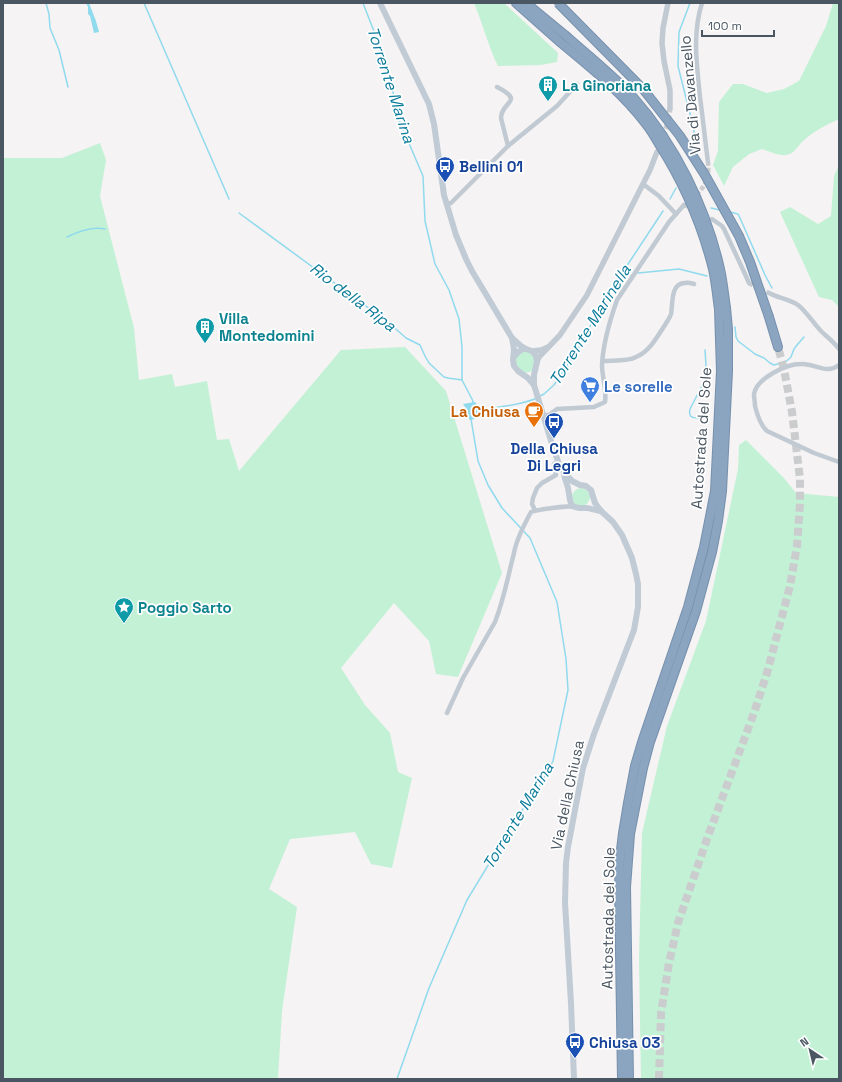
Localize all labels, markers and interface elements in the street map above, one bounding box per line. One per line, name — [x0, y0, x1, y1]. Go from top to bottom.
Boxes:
scale bar — [702, 12, 774, 38]
text: 100 m — [708, 18, 742, 34]
water label: Torrente Marina — [362, 24, 420, 147]
street label: Via di Davanzello — [675, 35, 705, 155]
building icon: La Ginoriana — [537, 74, 559, 102]
place label: La Ginoriana — [562, 76, 652, 95]
bus stop icon: Bellini 01 — [434, 155, 456, 183]
place label: Bellini 01 — [459, 157, 523, 176]
water label: Rio della Ripa — [306, 258, 401, 337]
water label: Torrente Marinella — [544, 260, 636, 389]
place label: Villa Montedomini — [219, 309, 314, 345]
building icon: Villa Montedomini — [194, 316, 216, 344]
street label: Autostrada del Sole — [687, 366, 715, 510]
supermarket icon: Le sorelle — [579, 375, 601, 403]
place label: Le sorelle — [604, 377, 673, 396]
cafe icon: La Chiusa — [523, 400, 545, 428]
place label: La Chiusa — [451, 402, 520, 421]
bus stop icon: Della Chiusa Di Legri — [543, 411, 565, 439]
place label: Della Chiusa Di Legri — [510, 439, 598, 475]
place icon: Poggio Sarto — [113, 596, 135, 624]
place label: Poggio Sarto — [138, 598, 232, 617]
street label: Via della Chiusa — [546, 738, 588, 852]
water label: Torrente Marina — [478, 758, 559, 873]
street label: Autostrada del Sole — [597, 847, 619, 989]
north arrow — [790, 1030, 830, 1070]
bus stop icon: Chiusa 03 — [564, 1031, 586, 1059]
place label: Chiusa 03 — [589, 1033, 660, 1052]
text: N — [797, 1034, 811, 1050]

